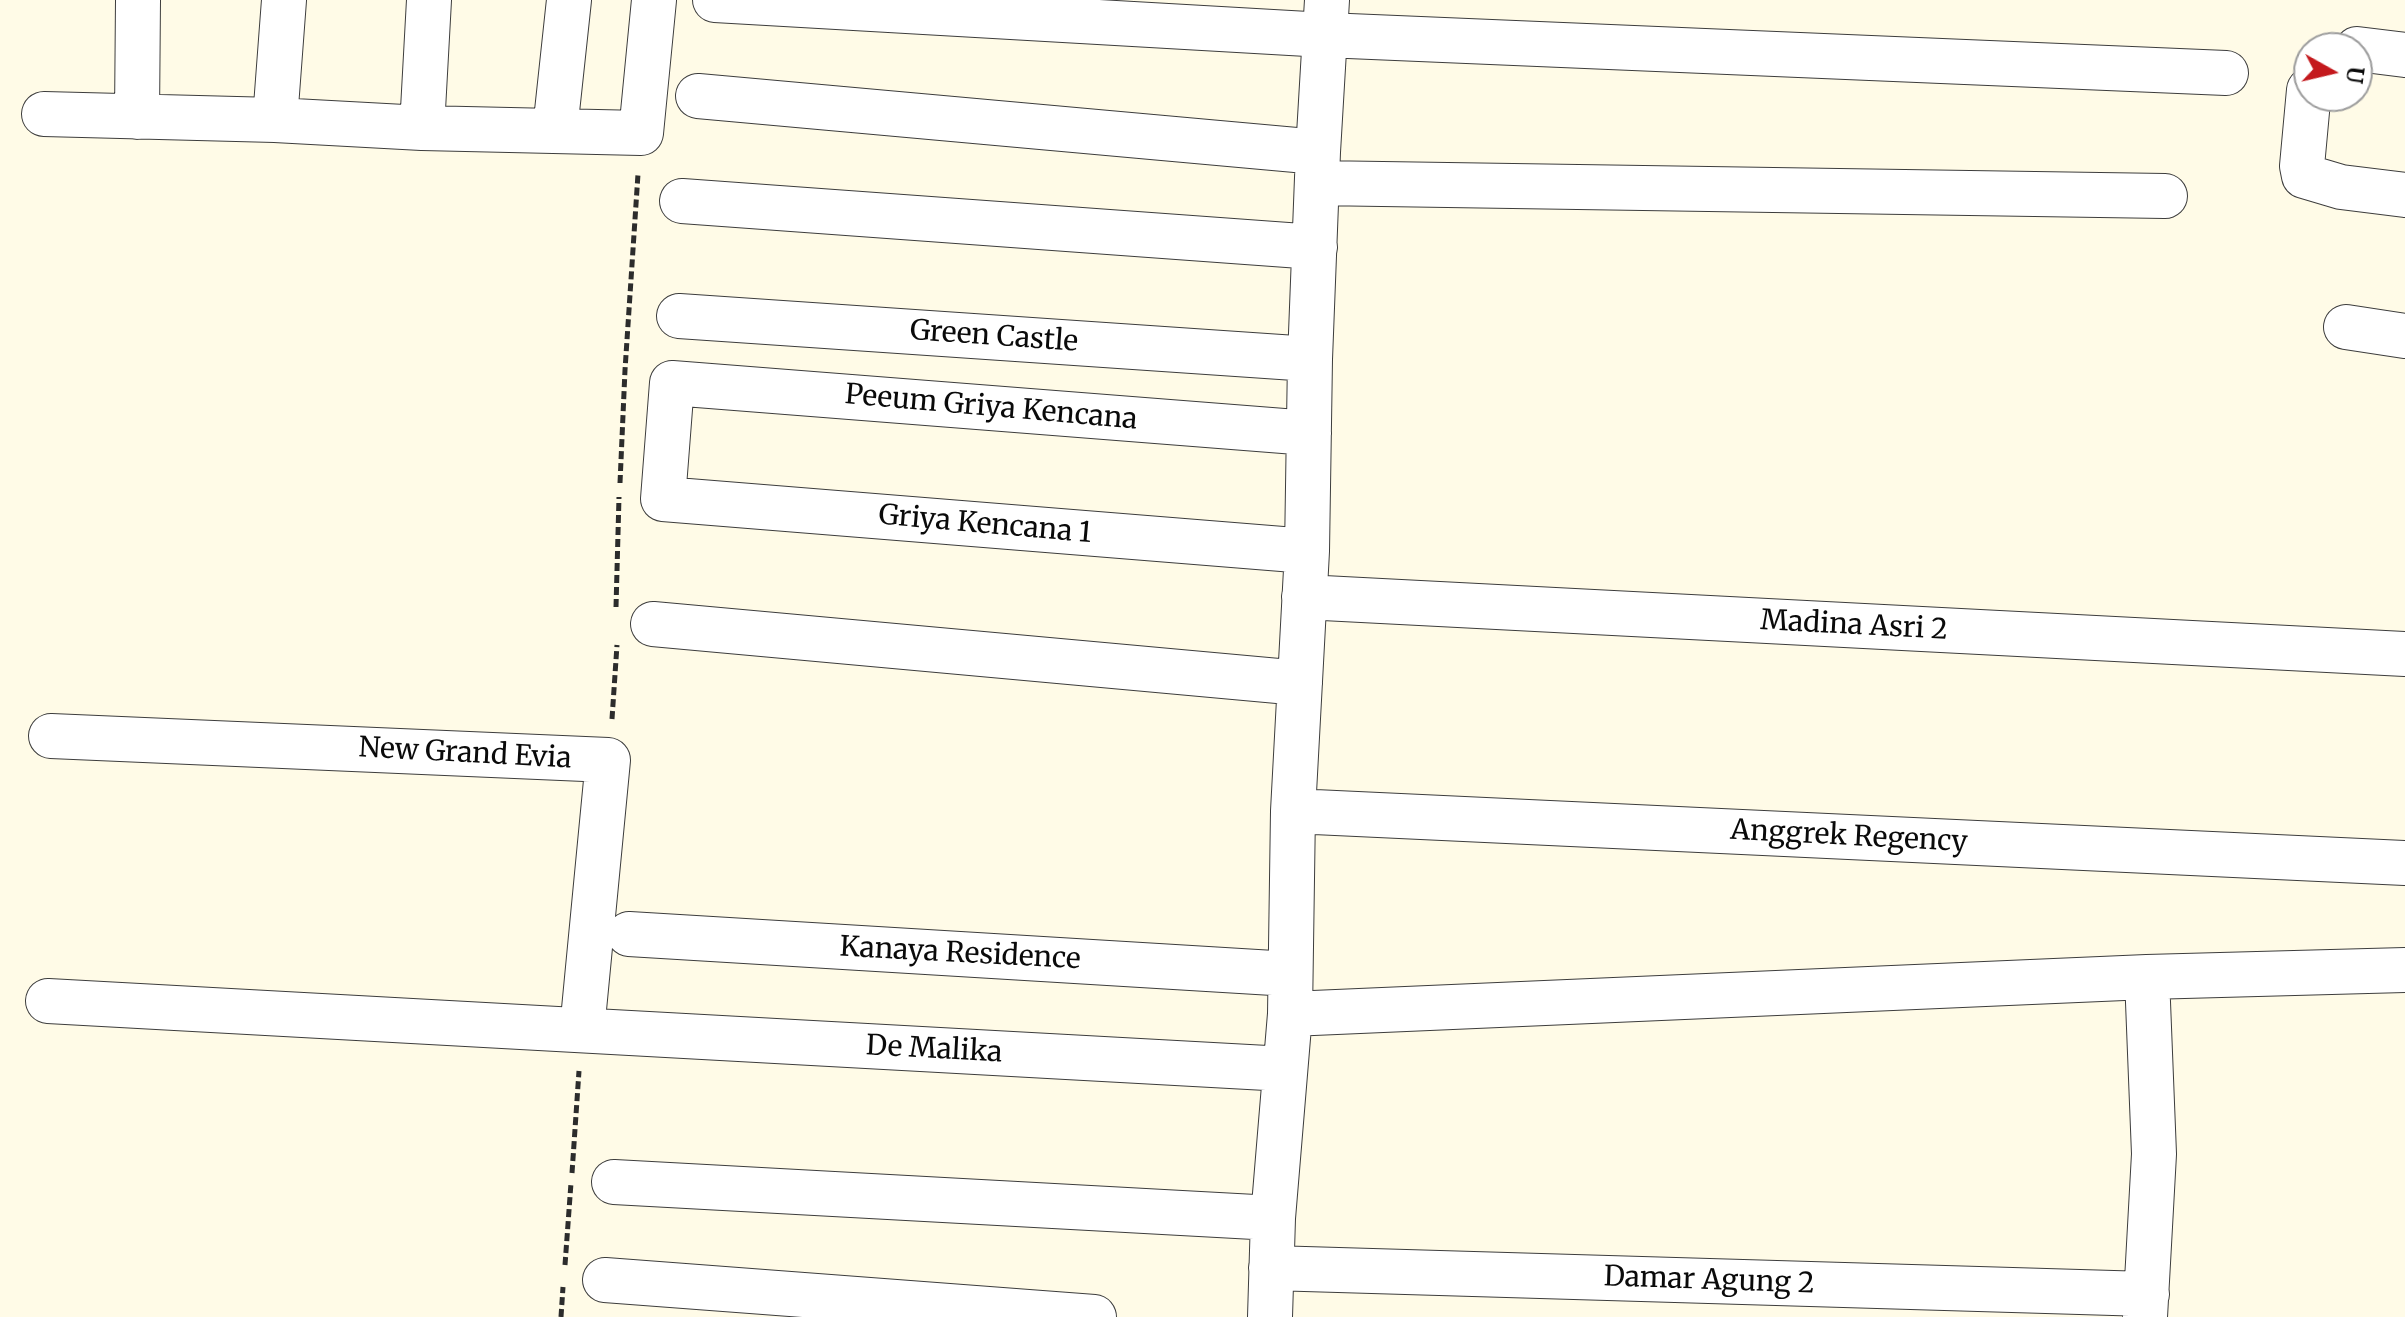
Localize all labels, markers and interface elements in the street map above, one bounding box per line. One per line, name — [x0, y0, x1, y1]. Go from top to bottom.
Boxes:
north arrow — [2293, 32, 2373, 112]
text: U — [2340, 65, 2370, 85]
street label: Green Castle — [909, 314, 1079, 360]
street label: Peeum Griya Kencana — [843, 378, 1139, 438]
street label: Griya Kencana 1 — [877, 499, 1093, 551]
street label: Madina Asri 2 — [1760, 604, 1948, 648]
street label: New Grand Evia — [358, 732, 572, 776]
street label: Anggrek Regency — [1730, 814, 1968, 860]
street label: Kanaya Residence — [839, 931, 1081, 977]
street label: De Malika — [865, 1030, 1003, 1070]
street label: Damar Agung 2 — [1603, 1261, 1815, 1301]

